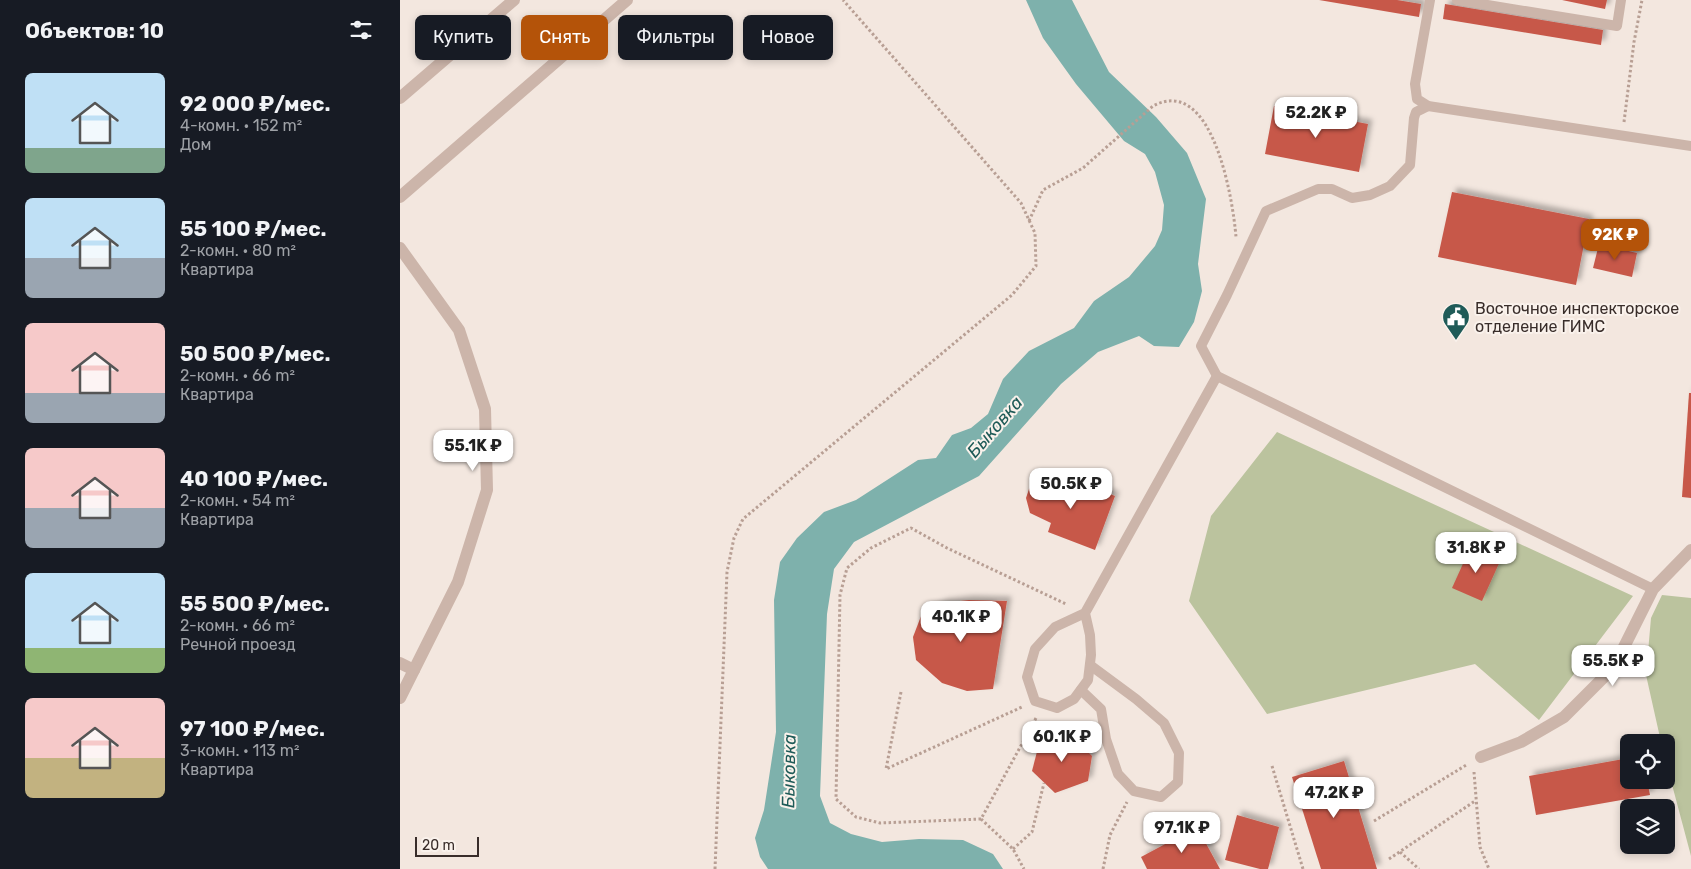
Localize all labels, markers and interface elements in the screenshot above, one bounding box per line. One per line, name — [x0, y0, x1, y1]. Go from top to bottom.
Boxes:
chip: Купить — [415, 15, 511, 60]
chip: Снять — [521, 15, 608, 60]
chip: Фильтры — [618, 15, 733, 60]
chip: Новое — [743, 15, 833, 60]
icon: filters — [347, 16, 375, 44]
text: Объектов: 10 — [25, 18, 164, 43]
text: 92 000 ₽/мес. — [180, 91, 330, 116]
icon: home — [65, 93, 125, 153]
pin: 52.2K ₽ — [1270, 96, 1362, 139]
text: 52.2K ₽ — [1285, 103, 1347, 122]
text: 4-комн. · 152 m² — [180, 116, 302, 135]
text: Дом — [180, 135, 211, 154]
text: 55 100 ₽/мес. — [180, 216, 327, 241]
icon: home — [65, 218, 125, 278]
pin: 92K ₽ — [1580, 218, 1650, 261]
text: 92K ₽ — [1592, 225, 1638, 244]
text: 2-комн. · 80 m² — [180, 241, 296, 260]
text: Квартира — [180, 260, 254, 279]
place label: Восточное инспекторское отделение ГИМС — [1475, 299, 1679, 336]
public building icon: Восточное инспекторское отделение ГИМС — [1441, 302, 1471, 341]
text: 50 500 ₽/мес. — [180, 341, 330, 366]
icon: home — [65, 343, 125, 403]
text: 2-комн. · 66 m² — [180, 366, 295, 385]
text: Квартира — [180, 385, 254, 404]
water label: Быковка — [963, 392, 1028, 462]
pin: 55.1K ₽ — [427, 430, 519, 472]
text: 55.1K ₽ — [444, 436, 502, 455]
text: 40 100 ₽/мес. — [180, 466, 328, 491]
icon: home — [65, 468, 125, 528]
pin: 50.5K ₽ — [1025, 468, 1117, 510]
text: 50.5K ₽ — [1040, 474, 1102, 493]
text: 2-комн. · 54 m² — [180, 491, 295, 510]
text: Квартира — [180, 510, 254, 529]
pin: 31.8K ₽ — [1430, 532, 1522, 574]
text: 31.8K ₽ — [1446, 538, 1506, 557]
text: 55 500 ₽/мес. — [180, 591, 330, 616]
icon: home — [65, 593, 125, 653]
pin: 40.1K ₽ — [915, 600, 1007, 643]
text: 40.1K ₽ — [932, 607, 990, 626]
text: 2-комн. · 66 m² — [180, 616, 295, 635]
text: Речной проезд — [180, 635, 296, 654]
pin: 55.5K ₽ — [1567, 644, 1659, 687]
text: 55.5K ₽ — [1583, 651, 1643, 670]
text: 97 100 ₽/мес. — [180, 716, 325, 741]
icon: home — [65, 718, 125, 778]
pin: 60.1K ₽ — [1016, 720, 1108, 763]
text: 60.1K ₽ — [1033, 727, 1091, 746]
water label: Быковка — [777, 733, 801, 808]
map controls — [1620, 734, 1675, 854]
button: locate — [1620, 734, 1675, 789]
text: 3-комн. · 113 m² — [180, 741, 299, 760]
text: Квартира — [180, 760, 254, 779]
pin: 47.2K ₽ — [1288, 776, 1380, 819]
text: 47.2K ₽ — [1304, 783, 1364, 802]
button: layers — [1620, 799, 1675, 854]
pin: 97.1K ₽ — [1136, 812, 1228, 854]
text: 97.1K ₽ — [1154, 818, 1210, 837]
scale bar — [415, 834, 479, 857]
text: 20 m — [422, 837, 455, 854]

